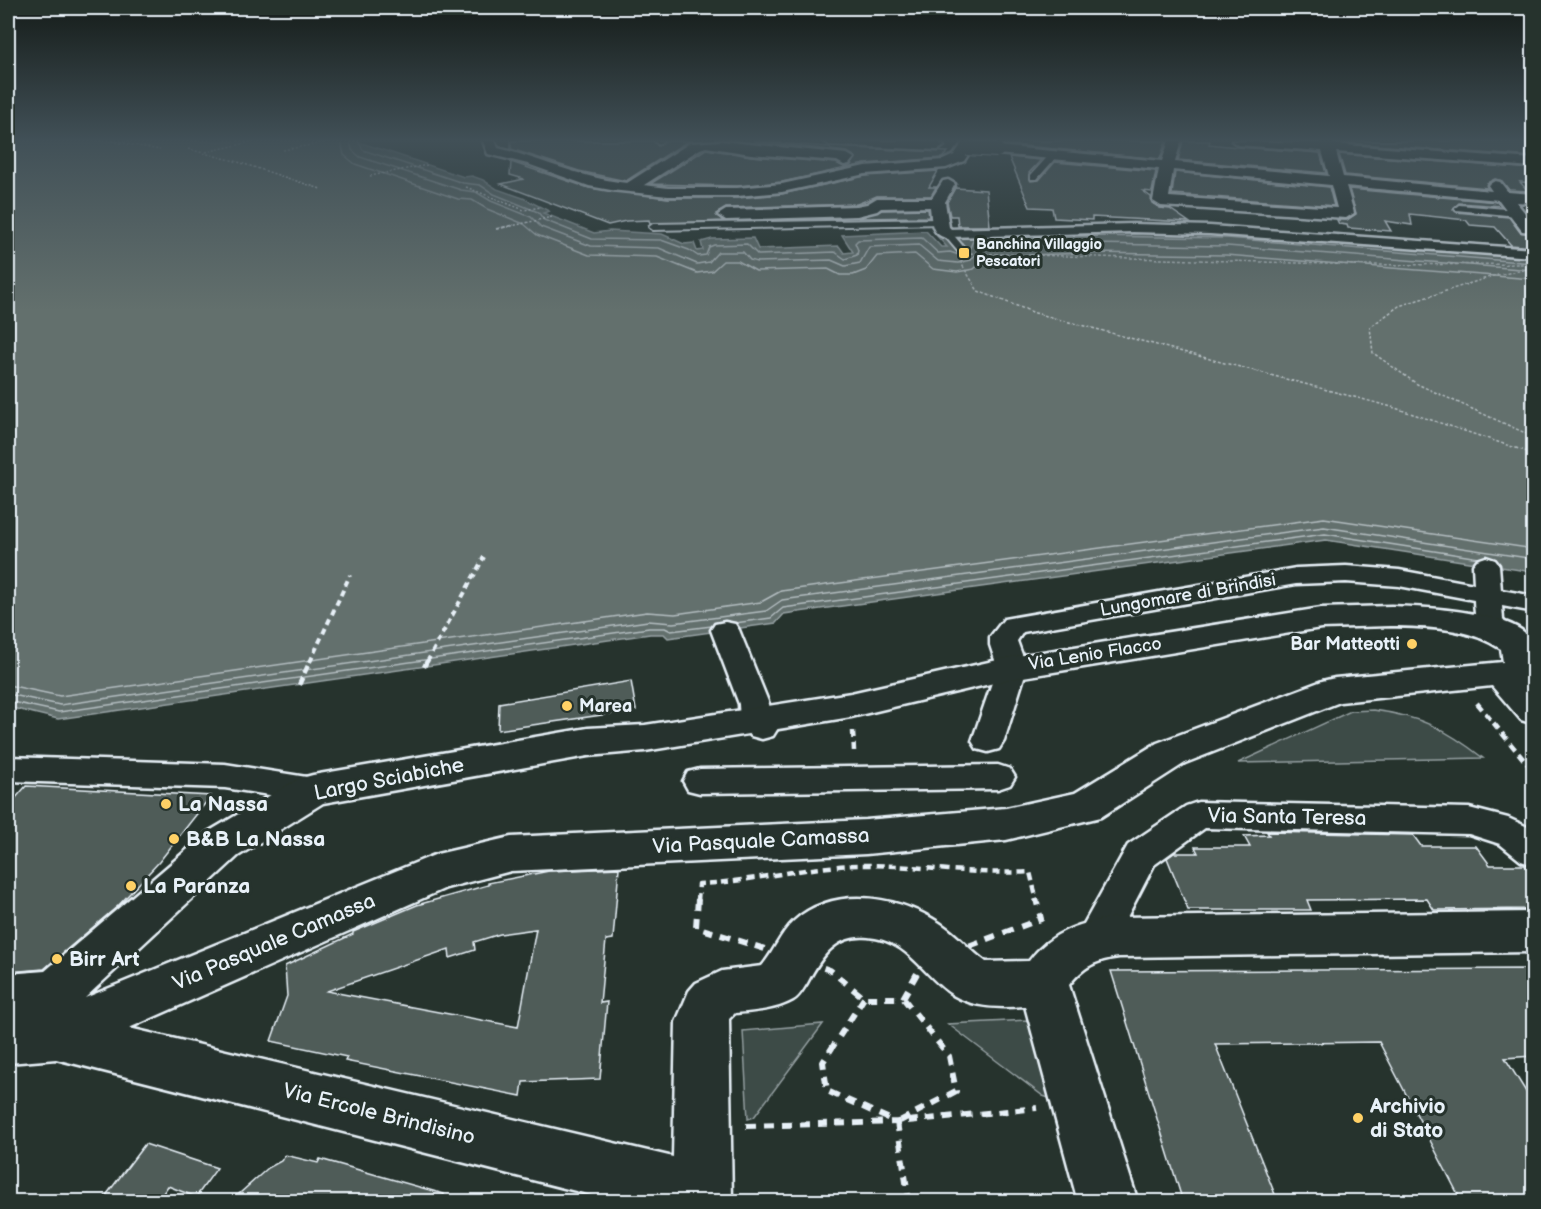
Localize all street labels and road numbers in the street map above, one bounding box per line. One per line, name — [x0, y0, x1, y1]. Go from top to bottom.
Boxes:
street label: Lungomare di Brindisi — [1098, 569, 1278, 621]
street label: Via Lenio Flacco — [1027, 633, 1163, 675]
street label: Largo Sciabiche — [312, 752, 466, 806]
street label: Via Santa Teresa — [1207, 803, 1367, 831]
street label: Via Pasquale Camassa — [652, 823, 870, 859]
street label: Via Pasquale Camassa — [169, 888, 379, 996]
street label: Via Ercole Brindisino — [280, 1078, 478, 1150]

